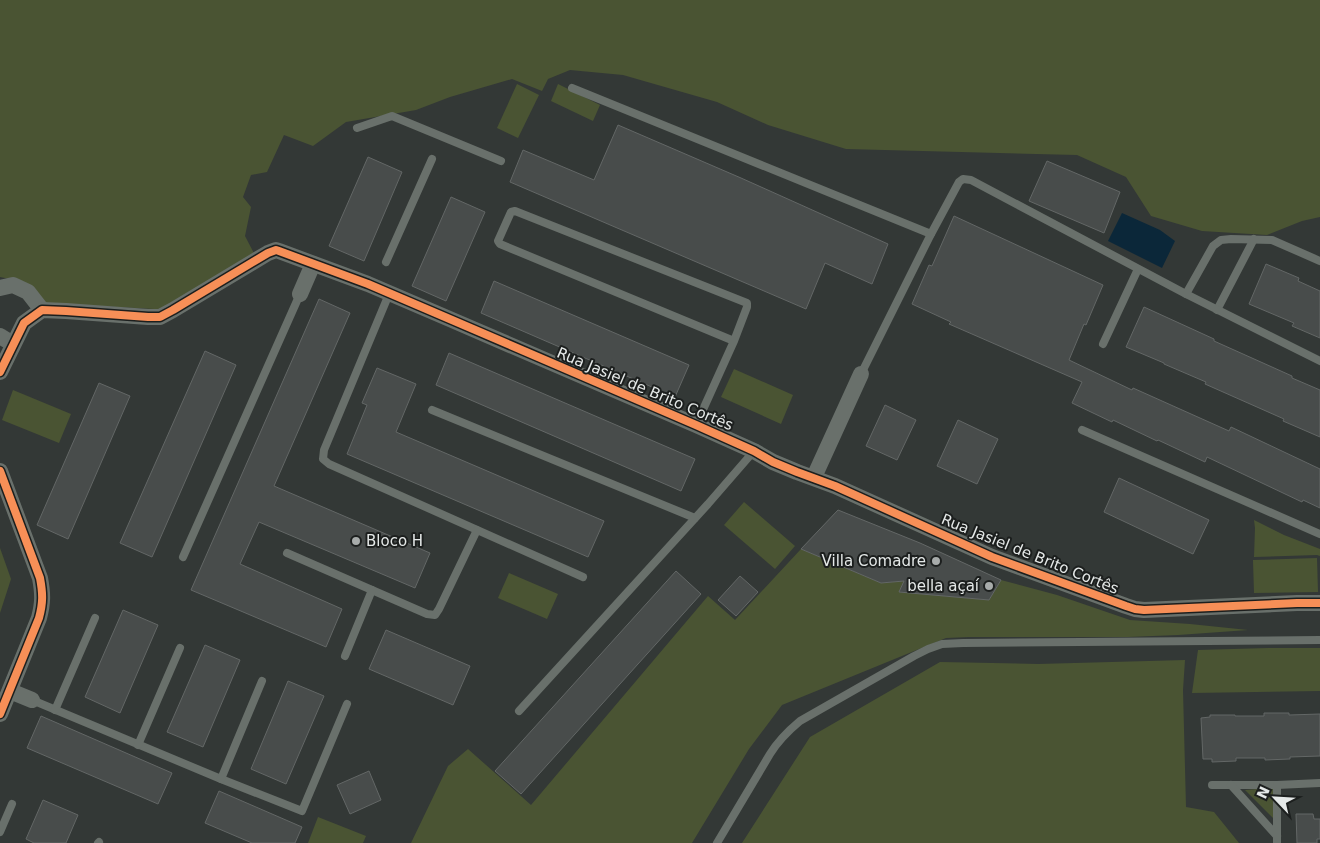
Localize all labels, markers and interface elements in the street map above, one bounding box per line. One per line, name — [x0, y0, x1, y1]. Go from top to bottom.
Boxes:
street label: Rua Jasiel de Brito Cortês — [554, 344, 736, 434]
street label: Rua Jasiel de Brito Cortês — [939, 510, 1121, 598]
place label: Bloco H — [366, 532, 423, 550]
marker: Bloco H — [350, 535, 362, 547]
place label: Villa Comadre — [822, 552, 926, 570]
marker: Villa Comadre — [930, 555, 942, 567]
place label: bella açaí — [907, 577, 980, 595]
marker: bella açaí — [983, 580, 995, 592]
north arrow — [1250, 773, 1300, 823]
text: N — [1253, 784, 1273, 801]

